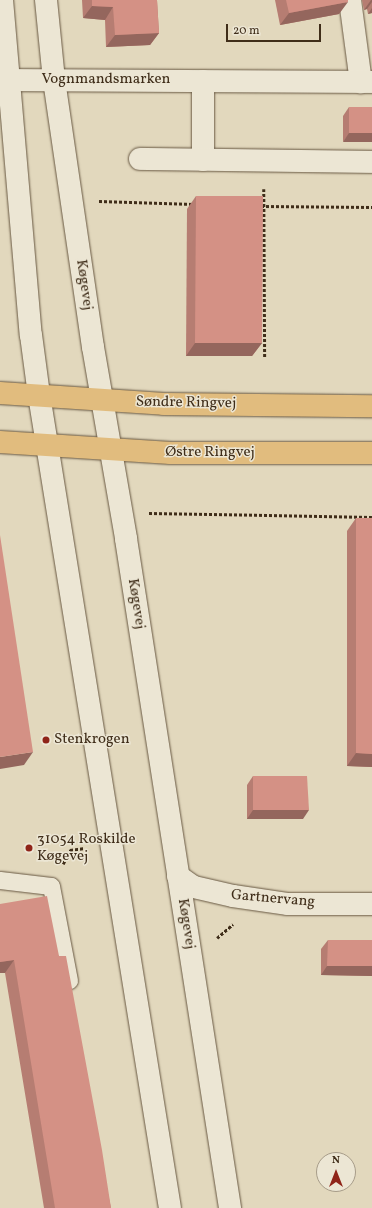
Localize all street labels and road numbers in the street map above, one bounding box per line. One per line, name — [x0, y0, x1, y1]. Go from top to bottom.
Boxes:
street label: Vognmandsmarken — [41, 71, 171, 89]
street label: Køgevej — [72, 258, 96, 312]
street label: Søndre Ringvej — [136, 393, 236, 413]
street label: Østre Ringvej — [165, 444, 255, 462]
street label: Køgevej — [123, 577, 149, 631]
street label: Gartnervang — [230, 886, 316, 912]
street label: Køgevej — [173, 897, 199, 951]

